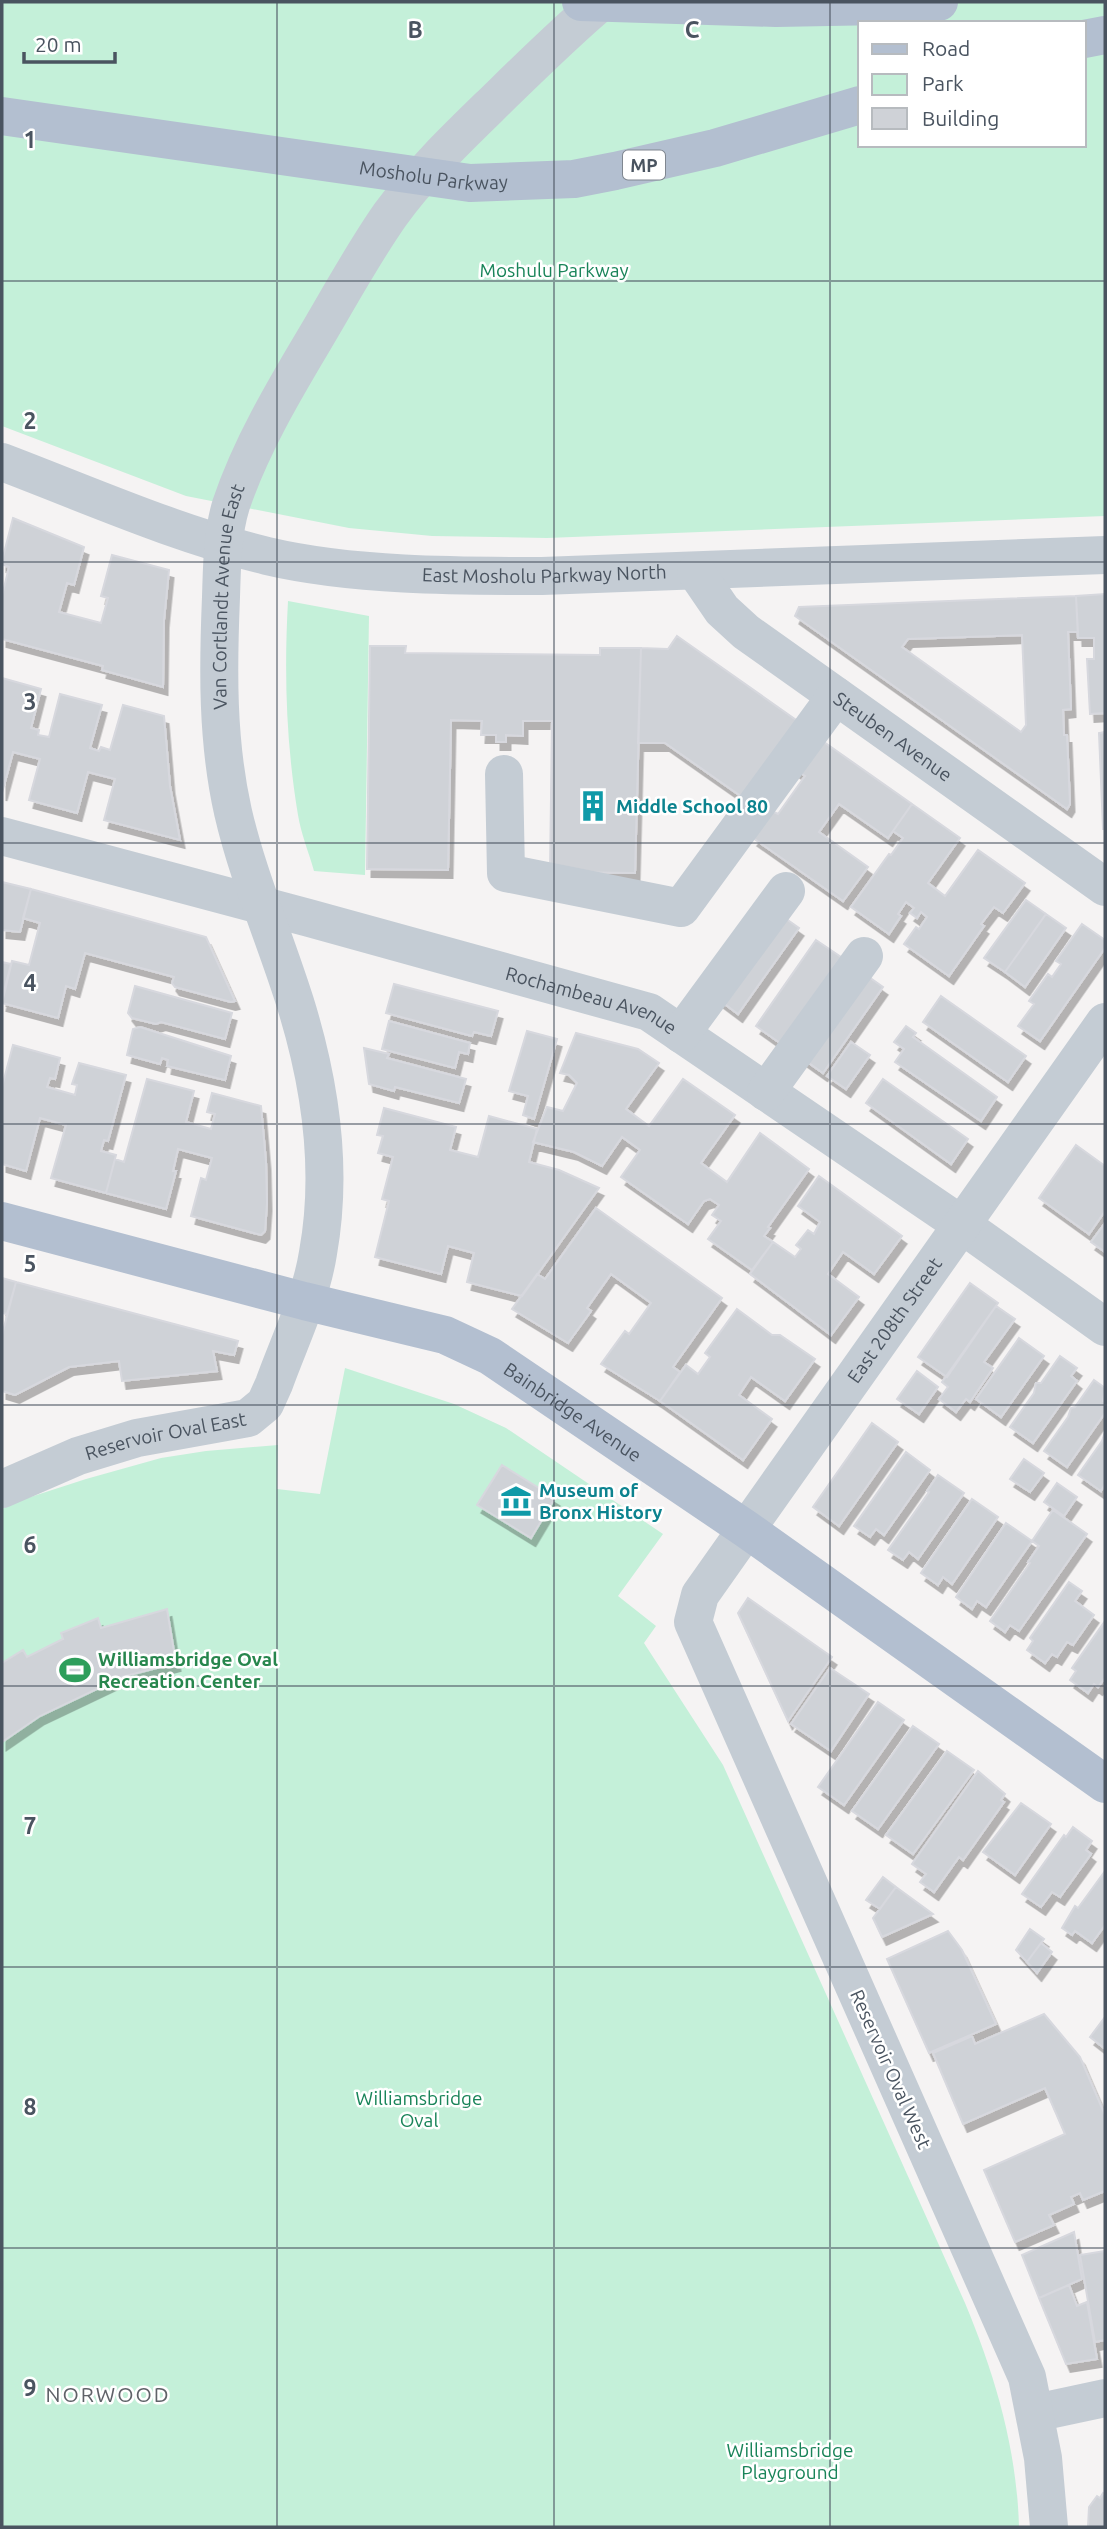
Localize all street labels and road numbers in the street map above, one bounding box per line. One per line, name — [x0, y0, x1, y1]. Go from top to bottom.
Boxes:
road number: MP — [623, 150, 665, 180]
street label: Mosholu Parkway — [358, 156, 508, 195]
street label: Van Cortlandt Avenue East — [208, 480, 249, 710]
street label: East Mosholu Parkway North — [422, 560, 667, 587]
street label: Steuben Avenue — [830, 687, 956, 786]
street label: Rochambeau Avenue — [503, 962, 681, 1039]
street label: East 208th Street — [843, 1253, 946, 1387]
street label: Bainbridge Avenue — [500, 1358, 646, 1466]
street label: Reservoir Oval East — [82, 1407, 248, 1464]
street label: Reservoir Oval West — [846, 1986, 936, 2152]

